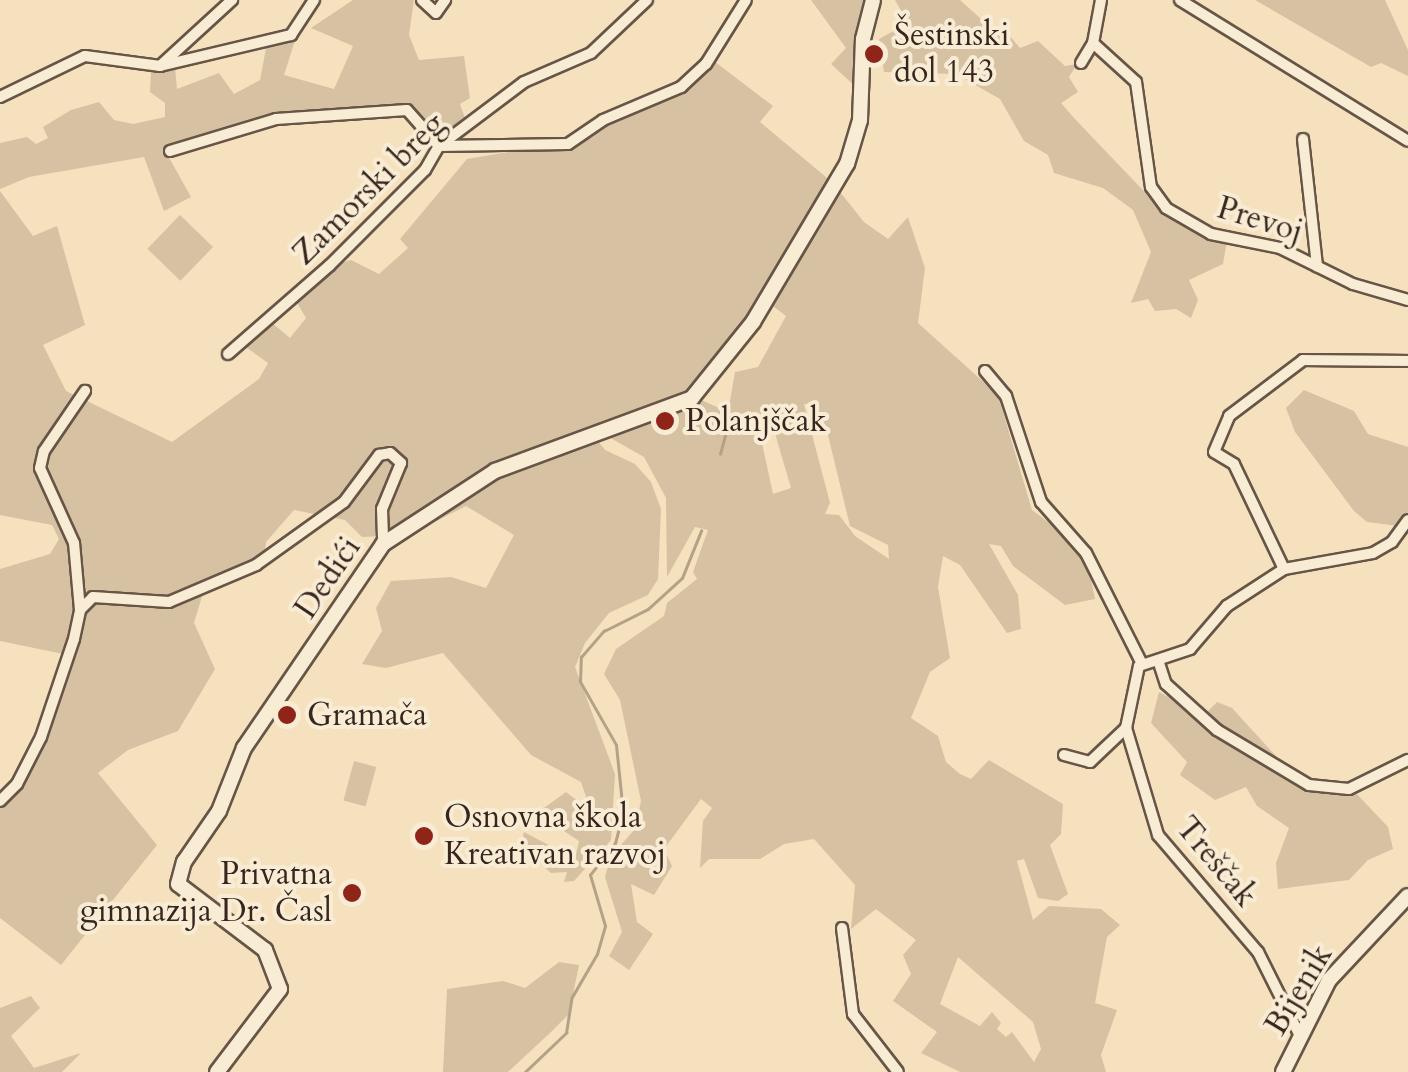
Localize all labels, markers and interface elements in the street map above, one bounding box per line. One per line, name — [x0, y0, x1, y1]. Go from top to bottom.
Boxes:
place label: Šestinski dol 143 — [894, 17, 1009, 92]
marker: Šestinski dol 143 — [863, 43, 885, 65]
street label: Zamorski breg — [285, 105, 453, 273]
street label: Prevoj — [1212, 189, 1308, 251]
place label: Polanjščak — [685, 402, 827, 440]
marker: Polanjščak — [654, 410, 676, 432]
street label: Dedići — [287, 530, 369, 626]
place label: Gramača — [307, 696, 427, 734]
marker: Gramača — [276, 704, 298, 726]
place label: Osnovna škola Kreativan razvoj — [444, 799, 666, 874]
street label: Treščak — [1167, 809, 1265, 915]
marker: Osnovna škola Kreativan razvoj — [413, 825, 435, 847]
place label: Privatna gimnazija Dr. Časl — [80, 856, 332, 931]
marker: Privatna gimnazija Dr. Časl — [341, 882, 363, 904]
street label: Bijenik — [1257, 938, 1341, 1042]

